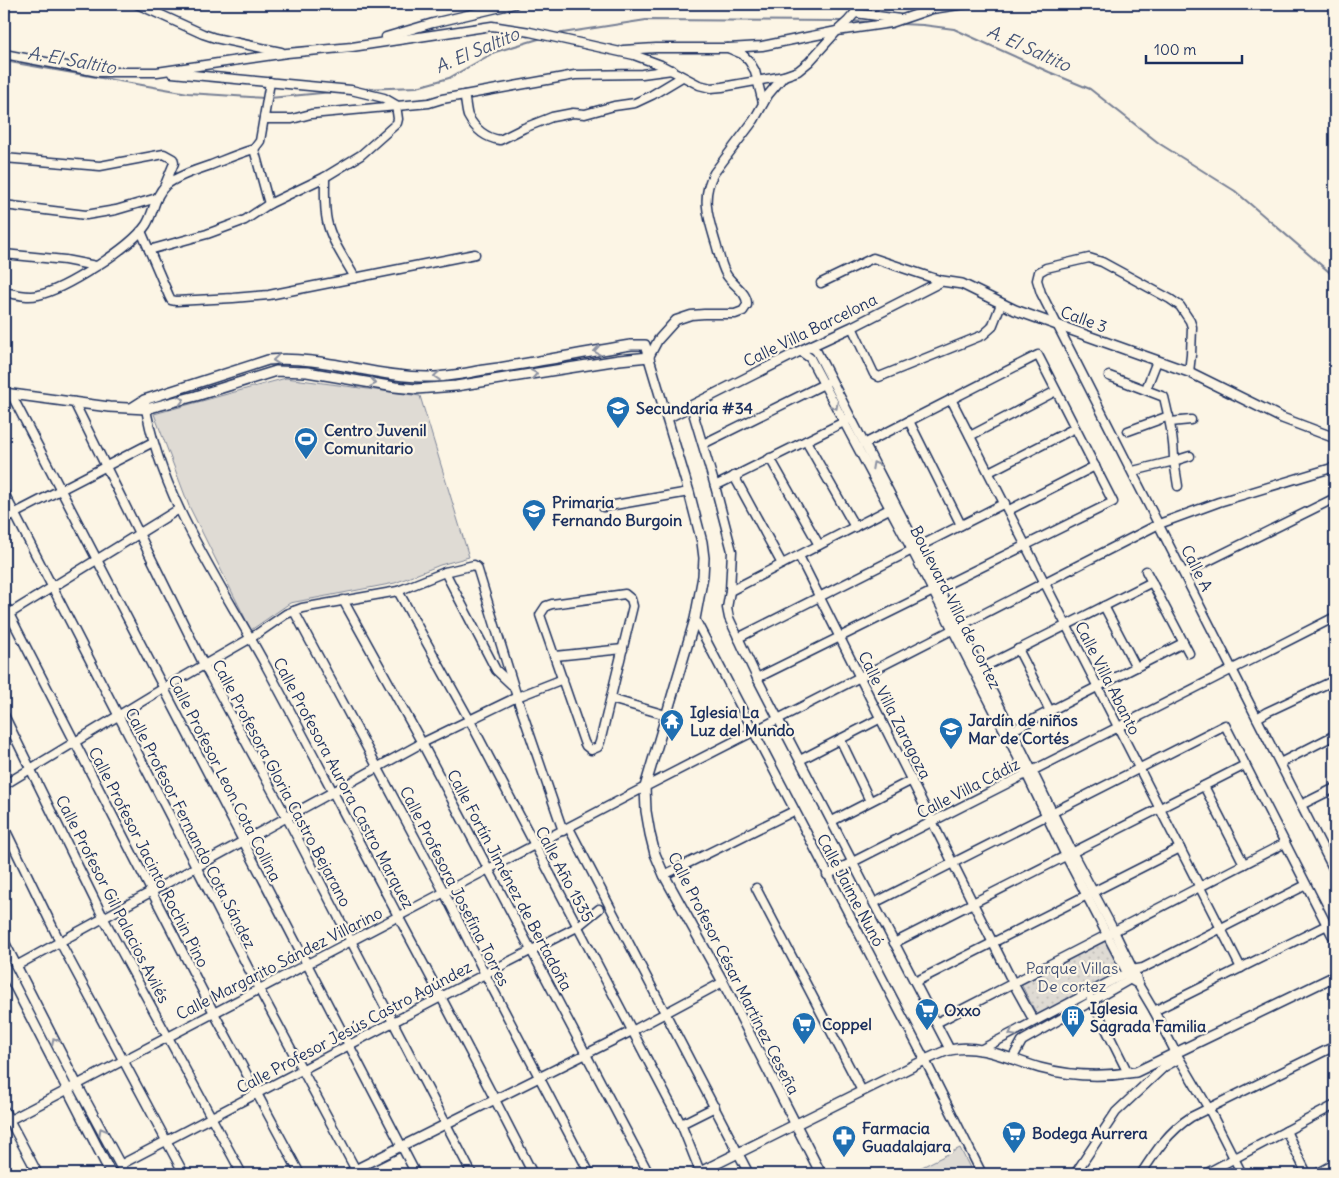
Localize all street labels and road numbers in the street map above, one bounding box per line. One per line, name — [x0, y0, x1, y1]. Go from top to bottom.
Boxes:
street label: Calle Villa Barcelona — [740, 289, 880, 371]
street label: Calle 3 — [1058, 301, 1110, 337]
street label: Boulevard Villa de Cortez — [906, 522, 1006, 692]
street label: Calle A — [1177, 541, 1217, 595]
street label: Calle Villa Abanto — [1071, 618, 1145, 738]
street label: Calle Villa Zaragoza — [854, 648, 936, 782]
street label: Calle Profesora Aurora Castro Marquez — [269, 654, 419, 912]
street label: Calle Profesora Gloria Castro Bejarano — [208, 656, 356, 910]
street label: Calle Profesor Leon Cota Collina — [164, 671, 286, 885]
street label: Calle Profesor Fernando Cota Sández — [121, 704, 261, 952]
street label: Calle Profesor Jacinto Rochin Pino — [85, 743, 213, 971]
street label: Calle Villa Cádiz — [913, 753, 1023, 823]
street label: Calle Fortín Jiménez de Bertadoña — [443, 766, 577, 994]
street label: Calle Profesora Josefina Torres — [396, 783, 514, 989]
street label: Calle Profesor Gil Palacios Avilés — [52, 792, 174, 1006]
street label: Calle Año 1535 — [531, 823, 599, 925]
street label: Calle Jaime Nunó — [813, 830, 889, 950]
street label: Calle Profesor César Martínez Ceseña — [664, 848, 804, 1098]
street label: Calle Margarito Sández Villarino — [173, 902, 385, 1024]
street label: Calle Profesor Jesús Castro Agúndez — [233, 956, 475, 1098]

